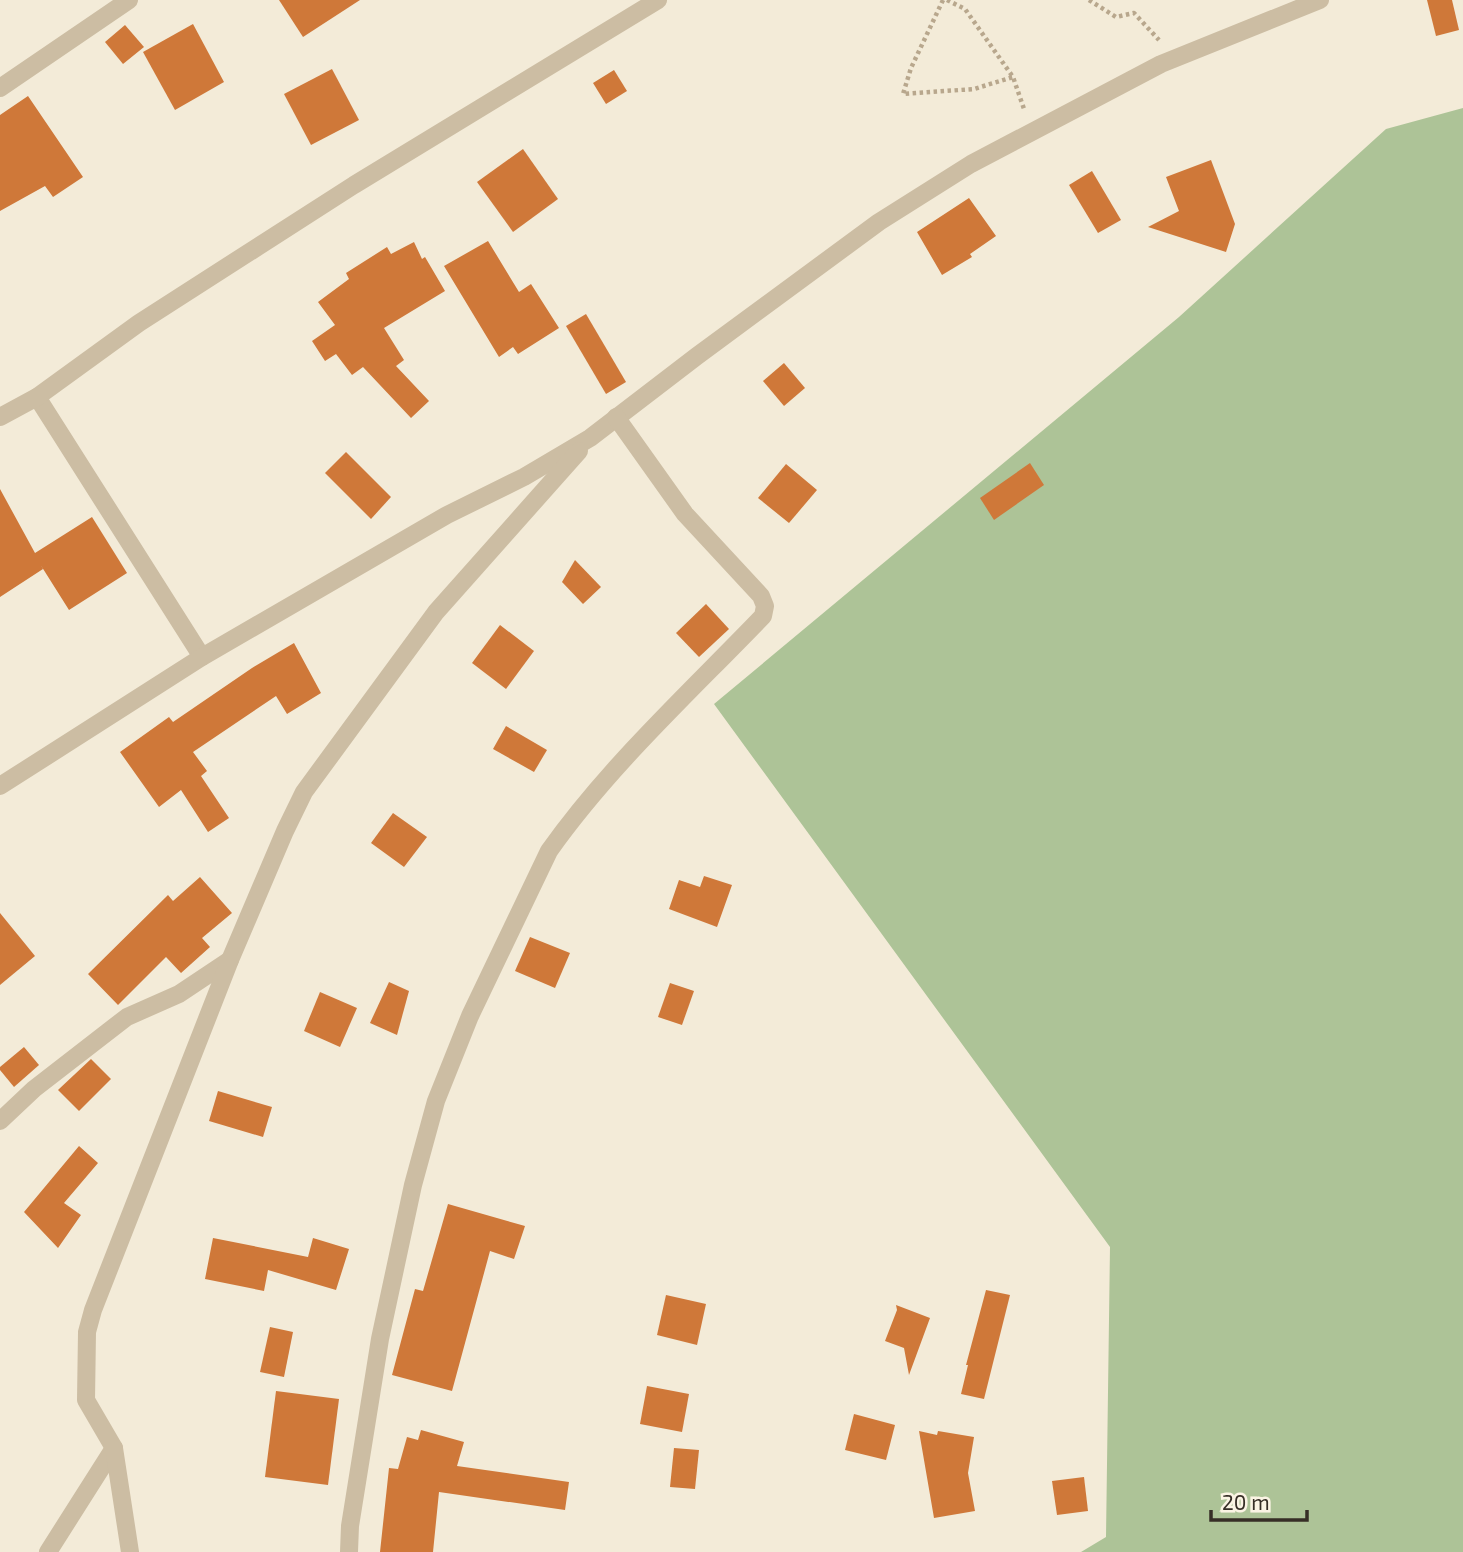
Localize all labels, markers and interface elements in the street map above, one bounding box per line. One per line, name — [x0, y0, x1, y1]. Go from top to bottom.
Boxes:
scale bar — [1211, 1478, 1307, 1522]
text: 20 m — [1222, 1489, 1270, 1514]

